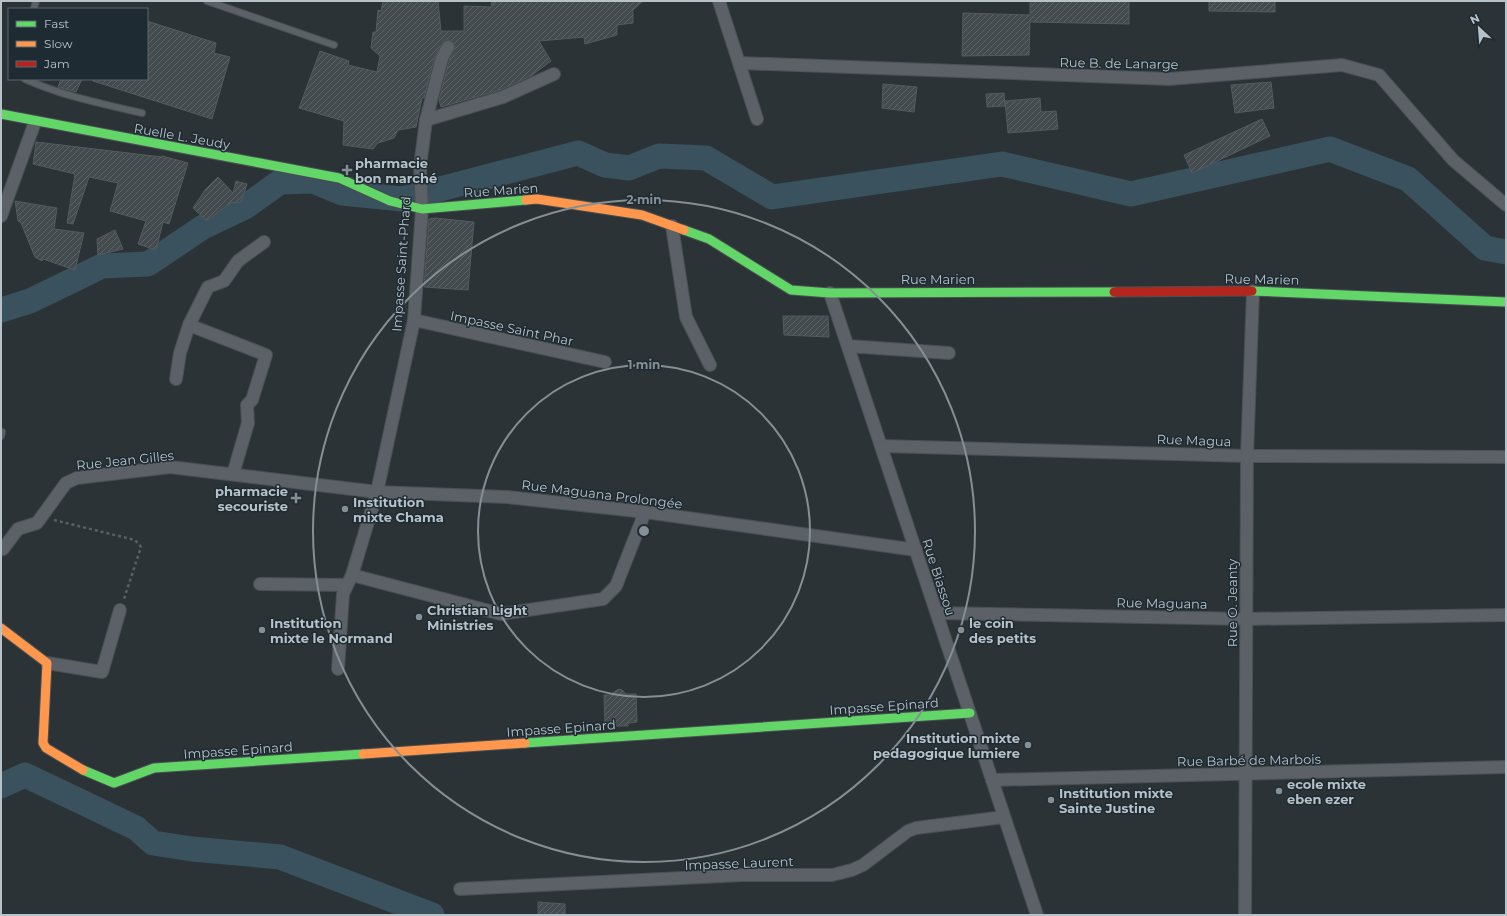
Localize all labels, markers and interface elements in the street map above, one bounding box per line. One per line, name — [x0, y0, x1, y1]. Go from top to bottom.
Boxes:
legend — [8, 8, 148, 80]
north arrow — [1459, 8, 1499, 48]
text: N — [1468, 11, 1482, 27]
text: Fast — [44, 16, 69, 31]
text: Slow — [44, 36, 73, 51]
street label: Rue B. de Lanarge — [1059, 54, 1179, 72]
text: Jam — [43, 56, 70, 71]
street label: Ruelle L. Jeudy — [133, 120, 232, 152]
place label: pharmacie bon marché — [355, 155, 437, 186]
marker: pharmacie bon marché — [342, 165, 352, 175]
street label: Rue Marien — [463, 179, 539, 201]
text: 2 min — [627, 192, 661, 207]
street label: Impasse Saint-Phard — [388, 196, 414, 332]
street label: Rue Marien — [1224, 270, 1300, 288]
street label: Rue Marien — [901, 271, 975, 287]
street label: Impasse Saint Phar — [449, 307, 575, 349]
text: 1 min — [628, 357, 660, 372]
street label: Rue Magua — [1156, 431, 1232, 449]
street label: Rue Jean Gilles — [75, 447, 175, 473]
street label: Rue Maguana Prolongée — [521, 476, 683, 512]
place label: pharmacie secouriste — [215, 483, 288, 514]
marker: pharmacie secouriste — [291, 493, 301, 503]
place label: Institution mixte Chama — [353, 494, 444, 525]
marker: Institution mixte Chama — [340, 504, 350, 514]
centre of rings — [637, 524, 651, 538]
street label: Rue Biassou — [919, 537, 959, 617]
street label: Rue O. Jeanty — [1224, 558, 1240, 647]
street label: Rue Maguana — [1116, 594, 1208, 612]
place label: Christian Light Ministries — [427, 602, 528, 633]
marker: Christian Light Ministries — [414, 612, 424, 622]
place label: Institution mixte le Normand — [270, 615, 393, 646]
place label: le coin des petits — [969, 615, 1036, 646]
marker: Institution mixte le Normand — [257, 625, 267, 635]
marker: le coin des petits — [956, 625, 966, 635]
street label: Impasse Epinard — [829, 694, 939, 718]
street label: Impasse Epinard — [506, 716, 616, 740]
place label: Institution mixte pedagogique lumiere — [873, 730, 1020, 761]
street label: Impasse Epinard — [183, 738, 293, 762]
marker: Institution mixte pedagogique lumiere — [1023, 740, 1033, 750]
street label: Rue Barbé de Marbois — [1177, 751, 1321, 769]
place label: ecole mixte eben ezer — [1287, 776, 1366, 807]
place label: Institution mixte Sainte Justine — [1059, 785, 1173, 816]
marker: ecole mixte eben ezer — [1274, 786, 1284, 796]
marker: Institution mixte Sainte Justine — [1046, 795, 1056, 805]
street label: Impasse Laurent — [684, 853, 794, 873]

